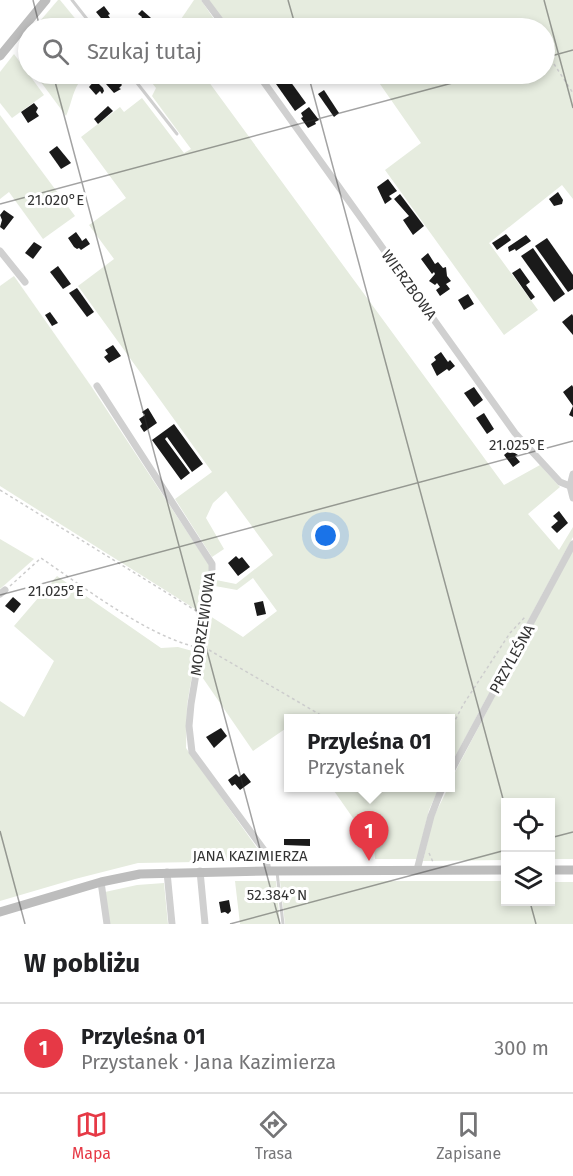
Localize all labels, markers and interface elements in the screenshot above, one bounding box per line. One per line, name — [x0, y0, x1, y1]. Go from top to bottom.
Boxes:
search box — [18, 18, 555, 84]
icon: search — [39, 35, 72, 68]
text: Szukaj tutaj — [87, 38, 202, 65]
text: 21.020°E — [28, 191, 84, 209]
street label: WIERZBOWA — [378, 246, 441, 324]
text: 21.025°E — [489, 436, 545, 454]
your location — [311, 521, 340, 550]
street label: MODRZEWIOWA — [187, 571, 219, 677]
text: 21.025°E — [28, 582, 84, 600]
street label: PRZYLEŚNA — [486, 621, 539, 697]
popup — [284, 714, 455, 792]
text: Przyleśna 01 — [307, 728, 432, 755]
text: Przystanek — [307, 755, 405, 779]
map controls — [501, 798, 555, 906]
button: locate — [501, 798, 555, 852]
pin: 1 — [350, 812, 388, 861]
street label: JANA KAZIMIERZA — [192, 847, 308, 865]
button: layers — [501, 852, 555, 906]
text: 52.384°N — [247, 886, 307, 904]
text: W pobliżu — [24, 948, 140, 979]
text: Przyleśna 01 — [81, 1023, 206, 1050]
text: 1 — [39, 1036, 48, 1060]
text: 300 m — [494, 1036, 549, 1060]
text: Przystanek · Jana Kazimierza — [81, 1050, 336, 1074]
tab: Mapa — [72, 1108, 111, 1163]
tab: Trasa — [255, 1108, 293, 1163]
tab: Zapisane — [436, 1108, 501, 1163]

